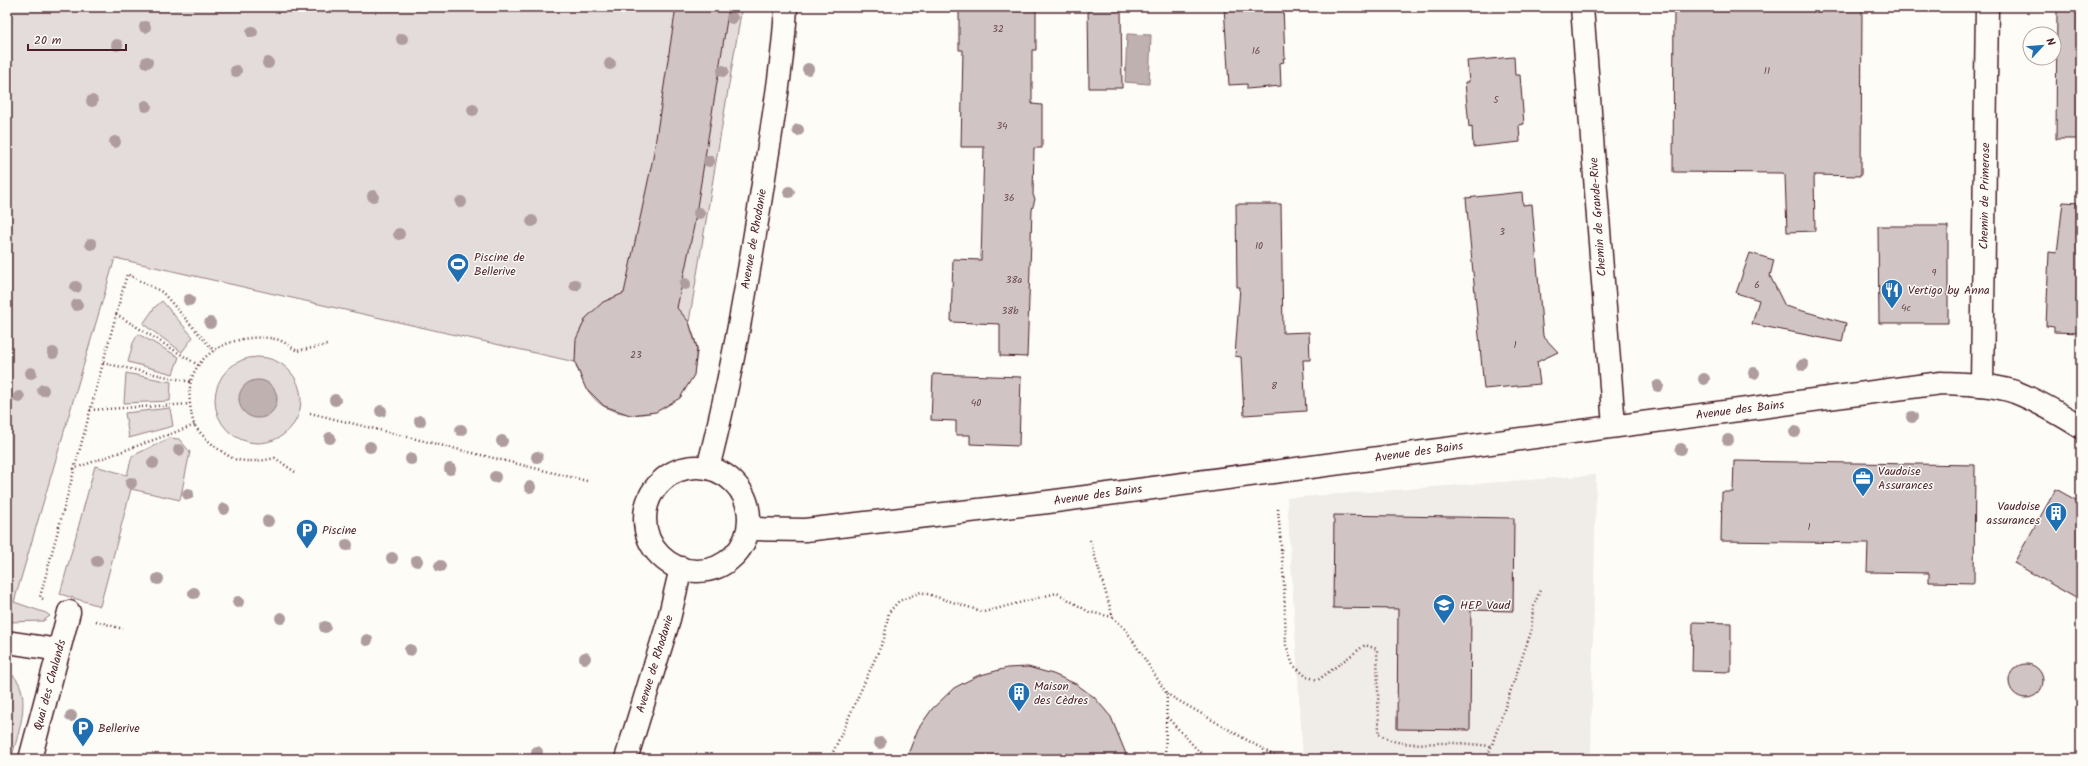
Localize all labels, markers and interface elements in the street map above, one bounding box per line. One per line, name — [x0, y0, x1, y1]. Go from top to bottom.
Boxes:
house number: 32 — [992, 21, 1004, 37]
scale bar — [28, 26, 126, 52]
north arrow — [2022, 26, 2062, 66]
text: 20 m — [34, 31, 62, 50]
text: N — [2040, 35, 2060, 49]
house number: 16 — [1252, 43, 1260, 59]
house number: 11 — [1764, 63, 1770, 79]
house number: 5 — [1493, 92, 1499, 108]
house number: 34 — [996, 118, 1008, 134]
street label: Chemin de Primerose — [1975, 142, 1995, 250]
street label: Chemin de Grande-Rive — [1584, 156, 1612, 277]
street label: Avenue de Rhodanie — [736, 187, 772, 291]
house number: 36 — [1003, 190, 1015, 206]
house number: 3 — [1499, 224, 1505, 240]
house number: 10 — [1255, 238, 1263, 254]
place label: Piscine de Bellerive — [474, 248, 525, 281]
sports icon: Piscine de Bellerive — [445, 251, 471, 284]
house number: 9 — [1932, 265, 1937, 281]
house number: 38a — [1006, 272, 1023, 288]
house number: 6 — [1754, 277, 1760, 293]
restaurant icon: Vertigo by Anna — [1879, 277, 1905, 310]
place label: Vertigo by Anna — [1908, 281, 1990, 300]
house number: 4c — [1901, 300, 1912, 316]
house number: 38b — [1002, 303, 1019, 319]
house number: 1 — [1513, 337, 1517, 353]
house number: 23 — [630, 347, 642, 363]
house number: 8 — [1271, 378, 1278, 394]
house number: 40 — [971, 395, 981, 411]
street label: Avenue des Bains — [1695, 395, 1785, 425]
street label: Avenue des Bains — [1374, 436, 1464, 468]
place label: Vaudoise Assurances — [1878, 462, 1933, 495]
office icon: Vaudoise Assurances — [1850, 465, 1876, 498]
street label: Avenue des Bains — [1053, 479, 1143, 511]
place label: Vaudoise assurances — [1987, 497, 2041, 530]
building icon: Vaudoise assurances — [2043, 500, 2069, 533]
parking icon: Piscine — [294, 517, 320, 550]
house number: 1 — [1807, 519, 1811, 535]
place label: Piscine — [322, 521, 357, 540]
school or university icon: HEP Vaud — [1431, 592, 1457, 625]
place label: HEP Vaud — [1460, 596, 1511, 615]
street label: Avenue de Rhodanie — [631, 612, 679, 715]
street label: Quai des Chalands — [29, 637, 71, 733]
place label: Maison des Cèdres — [1034, 677, 1088, 710]
building icon: Maison des Cèdres — [1006, 680, 1032, 713]
parking icon: Bellerive — [70, 715, 96, 748]
place label: Bellerive — [98, 719, 140, 738]

